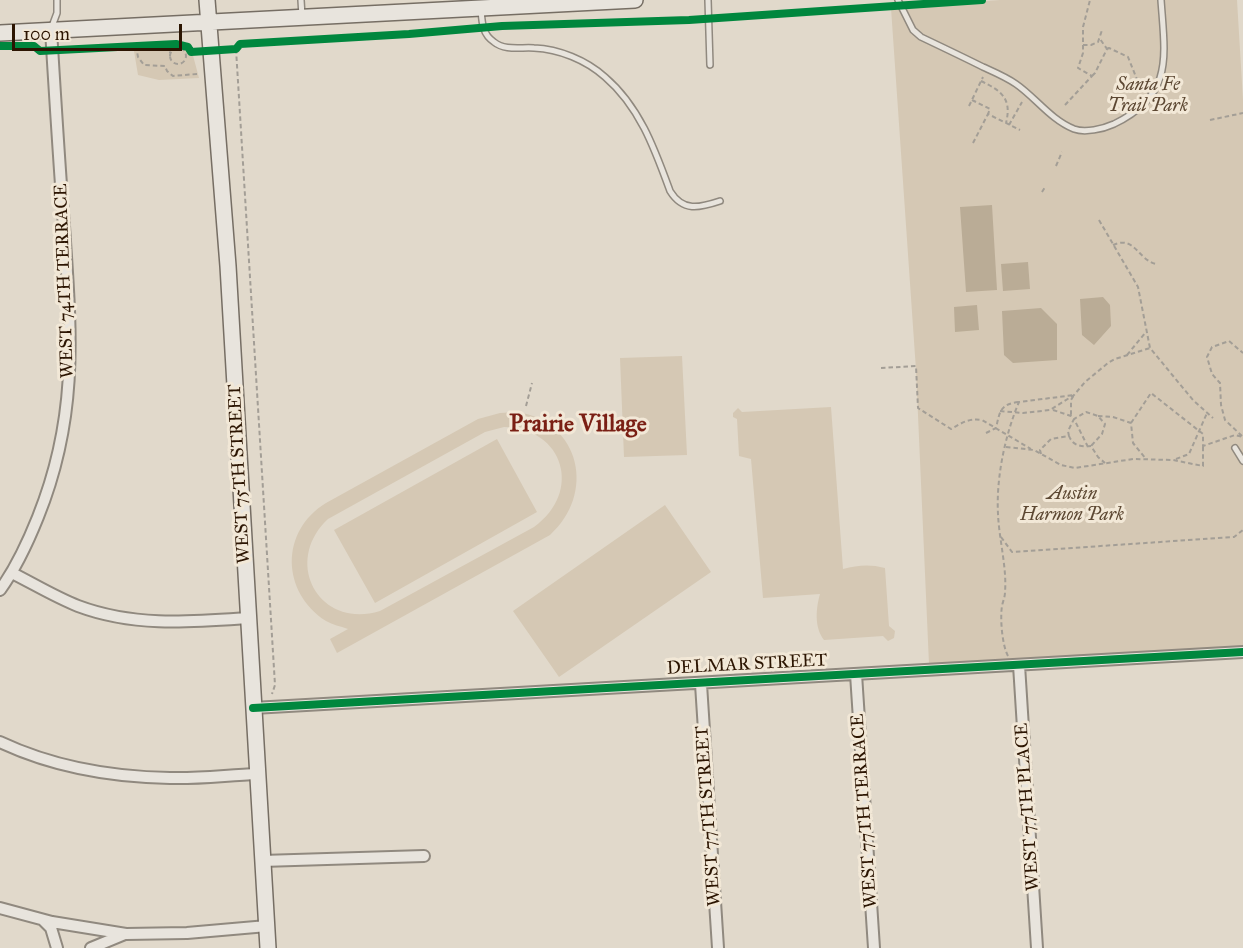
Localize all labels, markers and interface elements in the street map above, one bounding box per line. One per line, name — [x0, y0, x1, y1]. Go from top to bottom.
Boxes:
scale bar — [15, 12, 184, 50]
text: 100 m — [23, 23, 70, 45]
park label: Santa Fe Trail Park — [1108, 75, 1188, 118]
street label: WEST 74TH TERRACE — [51, 183, 79, 379]
street label: WEST 75TH STREET — [225, 384, 255, 564]
district label: Prairie Village — [509, 411, 647, 439]
park label: Austin Harmon Park — [1020, 484, 1124, 526]
street label: DELMAR STREET — [666, 650, 828, 680]
street label: WEST 77TH TERRACE — [847, 713, 883, 909]
street label: WEST 77TH PLACE — [1011, 722, 1045, 892]
street label: WEST 77TH STREET — [692, 725, 726, 907]

